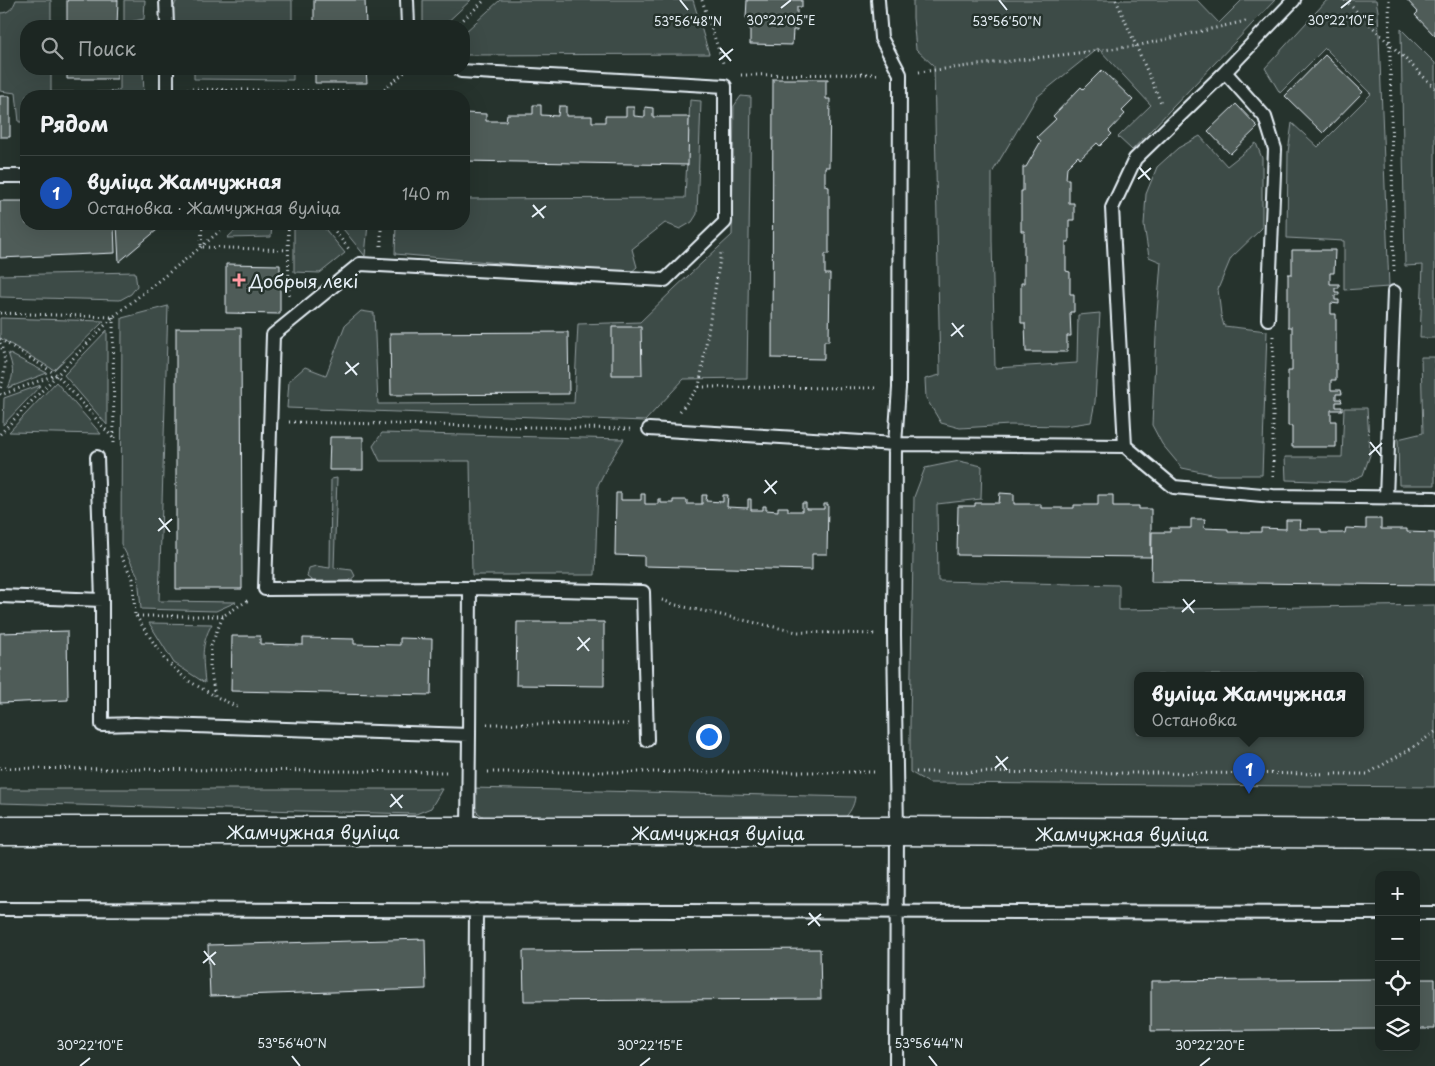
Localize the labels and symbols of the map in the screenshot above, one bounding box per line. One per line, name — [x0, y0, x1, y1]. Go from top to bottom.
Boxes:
text: 30°22'05"E — [746, 11, 816, 29]
text: 30°22'10"E — [1307, 11, 1375, 29]
text: 53°56'48"N — [654, 12, 722, 30]
text: 53°56'50"N — [972, 12, 1042, 30]
place label: Добрыя лекі — [248, 267, 358, 294]
marker: Добрыя лекі — [233, 274, 245, 286]
your location — [696, 724, 722, 750]
pin: 1 — [1233, 753, 1265, 794]
street label: Жамчужная вуліца — [226, 818, 400, 845]
street label: Жамчужная вуліца — [631, 819, 805, 846]
street label: Жамчужная вуліца — [1035, 820, 1209, 847]
text: 53°56'40"N — [257, 1034, 327, 1052]
text: 53°56'44"N — [895, 1034, 963, 1052]
text: 30°22'10"E — [56, 1036, 124, 1054]
text: 30°22'15"E — [617, 1036, 683, 1054]
text: 30°22'20"E — [1175, 1036, 1245, 1054]

